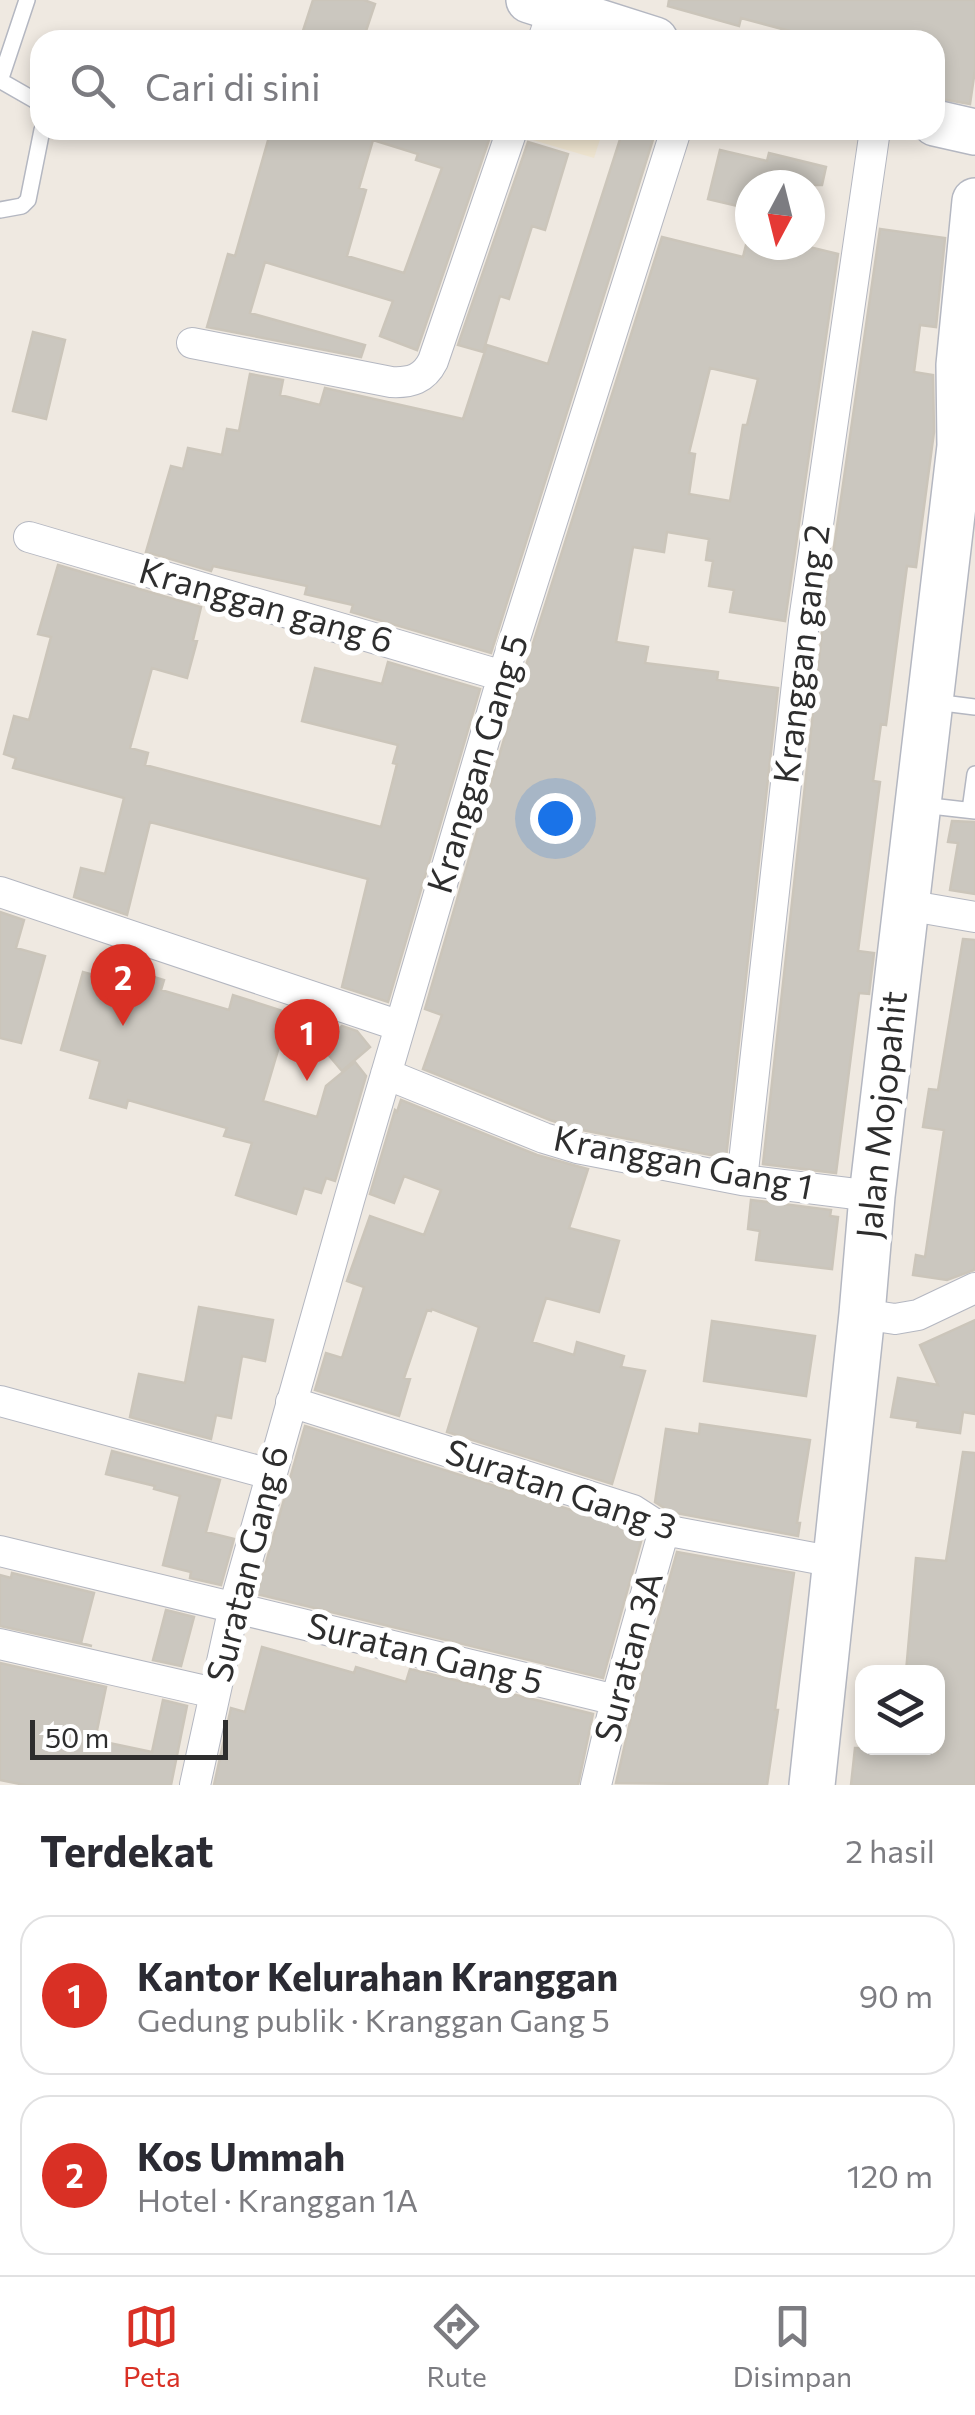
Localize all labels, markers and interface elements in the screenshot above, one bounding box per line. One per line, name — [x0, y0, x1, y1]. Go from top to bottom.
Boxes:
search box — [30, 30, 945, 140]
icon: search — [65, 58, 120, 113]
text: Cari di sini — [145, 62, 321, 109]
north arrow — [735, 170, 825, 260]
street label: Kranggan gang 2 — [762, 522, 837, 786]
street label: Kranggan gang 6 — [135, 547, 399, 660]
street label: Kranggan Gang 5 — [416, 629, 535, 898]
your location — [530, 793, 581, 844]
pin: 2 — [90, 944, 156, 1026]
street label: Jalan Mojopahit — [845, 989, 914, 1241]
pin: 1 — [274, 998, 340, 1081]
street label: Kranggan Gang 1 — [550, 1114, 817, 1207]
street label: Suratan Gang 3 — [441, 1428, 683, 1547]
street label: Suratan Gang 6 — [195, 1441, 296, 1686]
street label: Suratan 3A — [583, 1566, 670, 1746]
street label: Suratan Gang 5 — [303, 1602, 548, 1702]
map controls — [855, 1665, 945, 1755]
button: layers — [855, 1665, 945, 1755]
scale bar — [30, 1715, 228, 1760]
text: 50 m — [45, 1720, 109, 1754]
text: Terdekat — [40, 1824, 214, 1876]
text: 2 hasil — [845, 1830, 935, 1870]
text: Kantor Kelurahan Kranggan — [137, 1952, 618, 1999]
text: 1 — [67, 1975, 82, 2015]
text: 90 m — [859, 1975, 933, 2015]
text: Gedung publik · Kranggan Gang 5 — [137, 1999, 610, 2039]
text: Kos Ummah — [137, 2132, 345, 2179]
text: 2 — [65, 2155, 84, 2195]
text: 120 m — [847, 2155, 933, 2195]
text: Hotel · Kranggan 1A — [137, 2179, 418, 2219]
tab: Peta — [123, 2299, 181, 2393]
tab: Rute — [427, 2299, 487, 2393]
tab: Disimpan — [733, 2299, 852, 2393]

